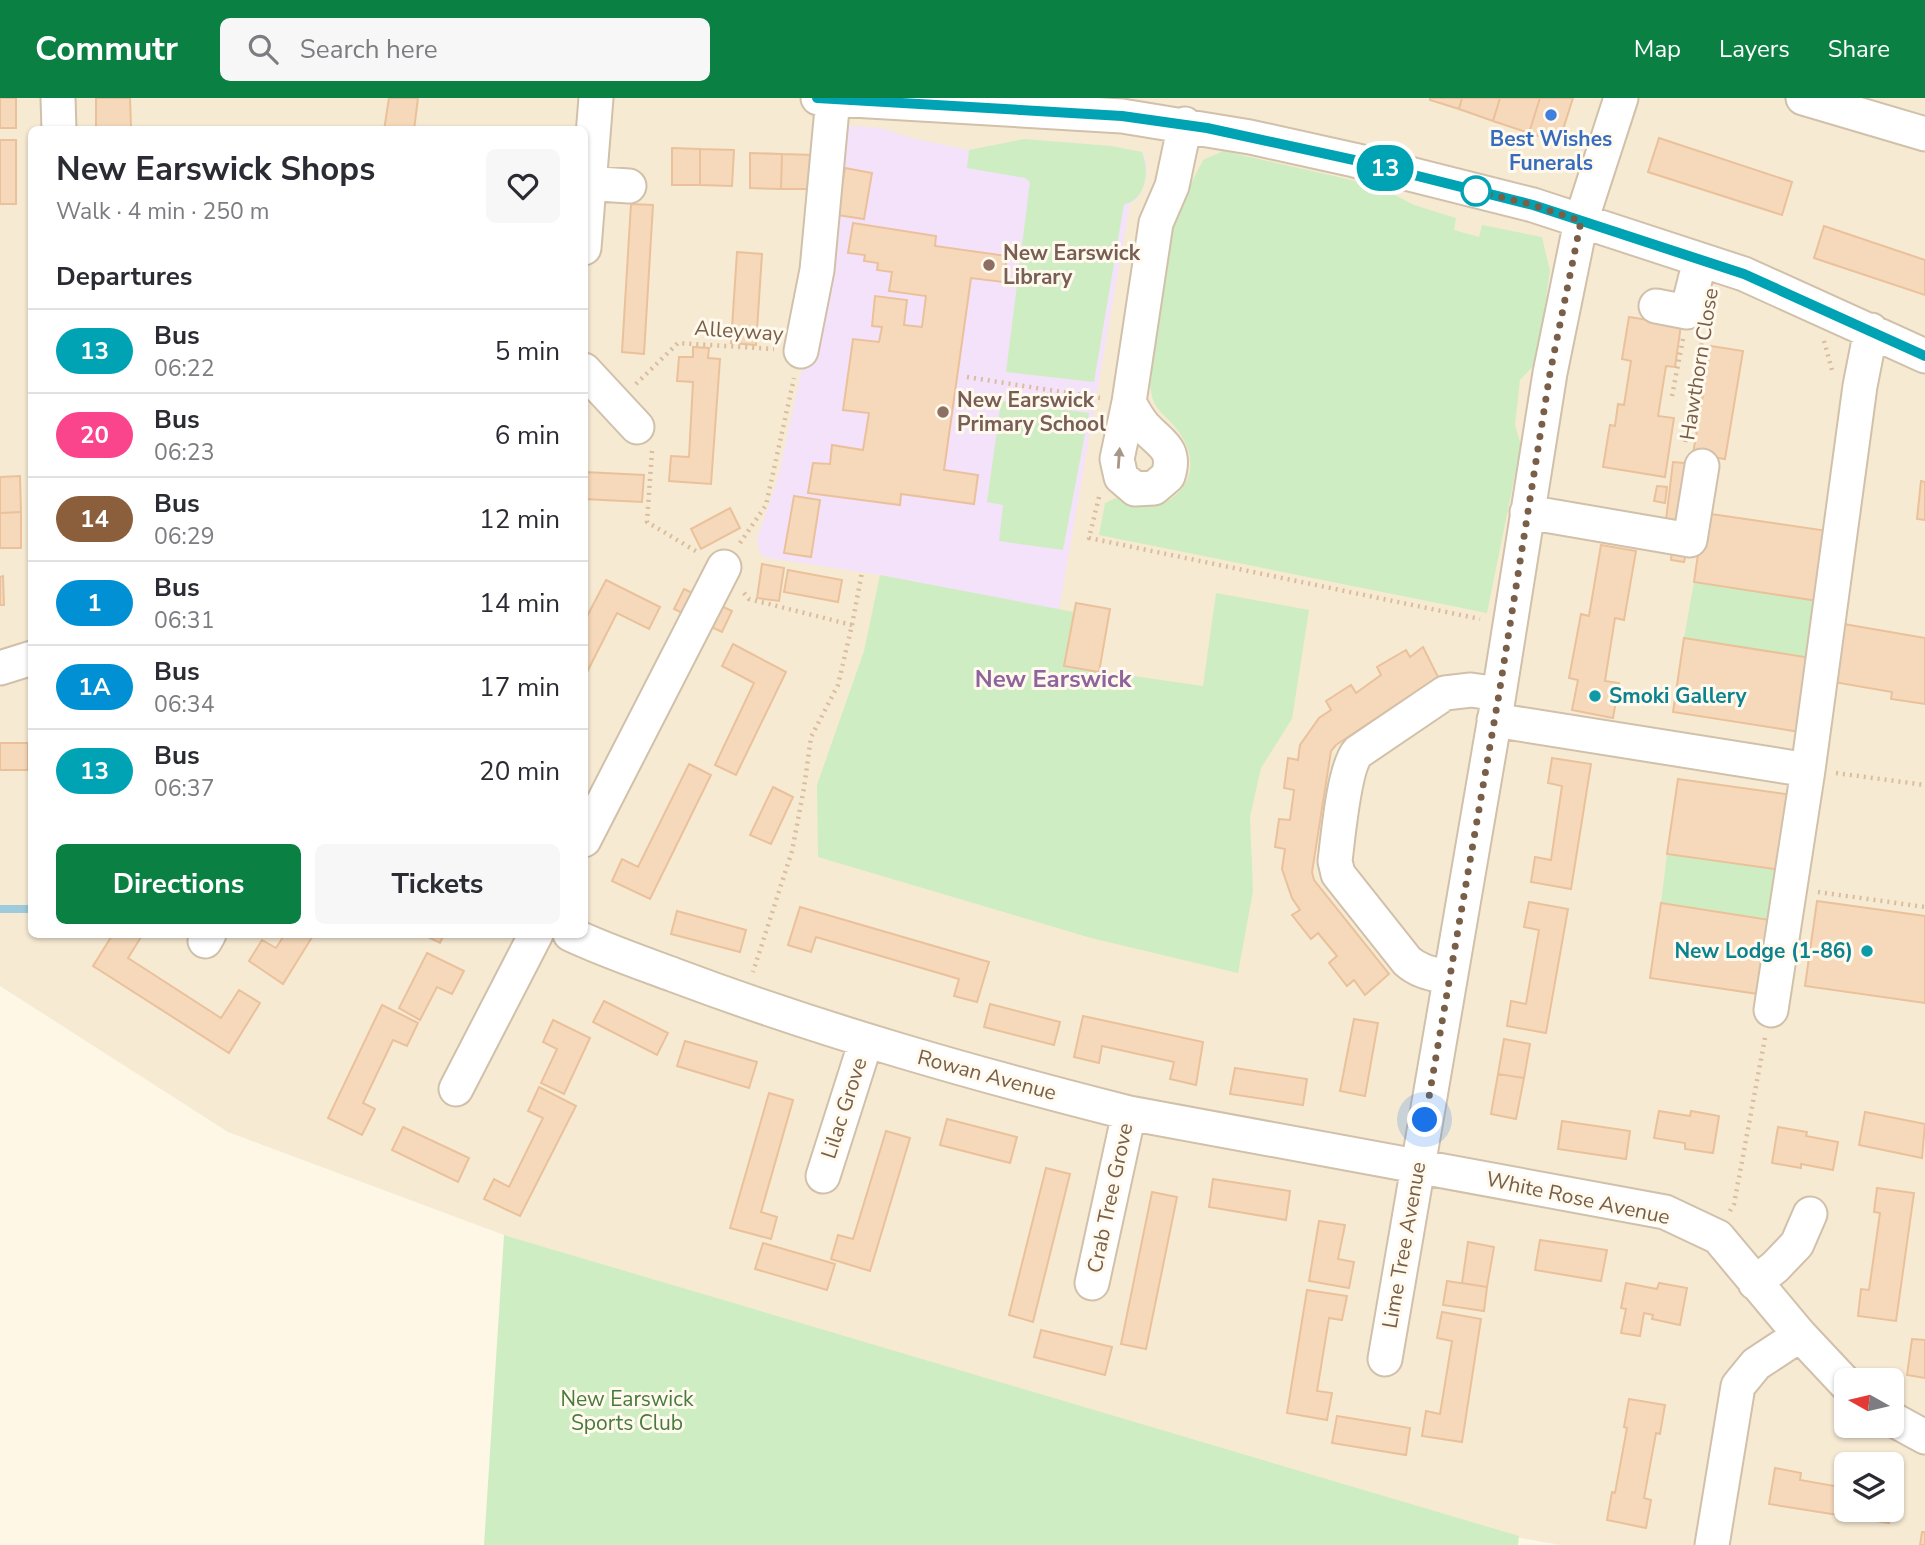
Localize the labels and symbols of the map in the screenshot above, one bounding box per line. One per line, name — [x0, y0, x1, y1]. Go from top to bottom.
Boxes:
marker: Best Wishes Funerals — [1543, 107, 1559, 123]
place label: Best Wishes Funerals — [1490, 125, 1612, 177]
line badge: 13 — [1354, 145, 1416, 191]
unlabelled marker — [1461, 176, 1491, 206]
place label: New Earswick Library — [1003, 239, 1141, 291]
marker: New Earswick Library — [981, 257, 997, 273]
street label: Hawthorn Close — [1673, 286, 1725, 442]
street label: Alleyway — [694, 314, 785, 348]
place label: New Earswick Primary School — [957, 386, 1106, 438]
marker: New Earswick Primary School — [935, 404, 951, 420]
one-way arrow — [1114, 447, 1125, 469]
district label: New Earswick — [975, 663, 1132, 695]
place label: Smoki Gallery — [1609, 682, 1748, 710]
marker: Smoki Gallery — [1587, 688, 1603, 704]
place label: New Lodge (1-86) — [1674, 937, 1853, 965]
marker: New Lodge (1-86) — [1859, 943, 1875, 959]
street label: Rowan Avenue — [914, 1043, 1060, 1107]
street label: Lilac Grove — [815, 1054, 873, 1162]
your location — [1407, 1102, 1442, 1137]
street label: Crab Tree Grove — [1080, 1121, 1140, 1275]
street label: Lime Tree Avenue — [1376, 1160, 1432, 1330]
street label: White Rose Avenue — [1483, 1165, 1673, 1231]
north arrow — [1834, 1368, 1904, 1438]
park label: New Earswick Sports Club — [561, 1385, 694, 1437]

